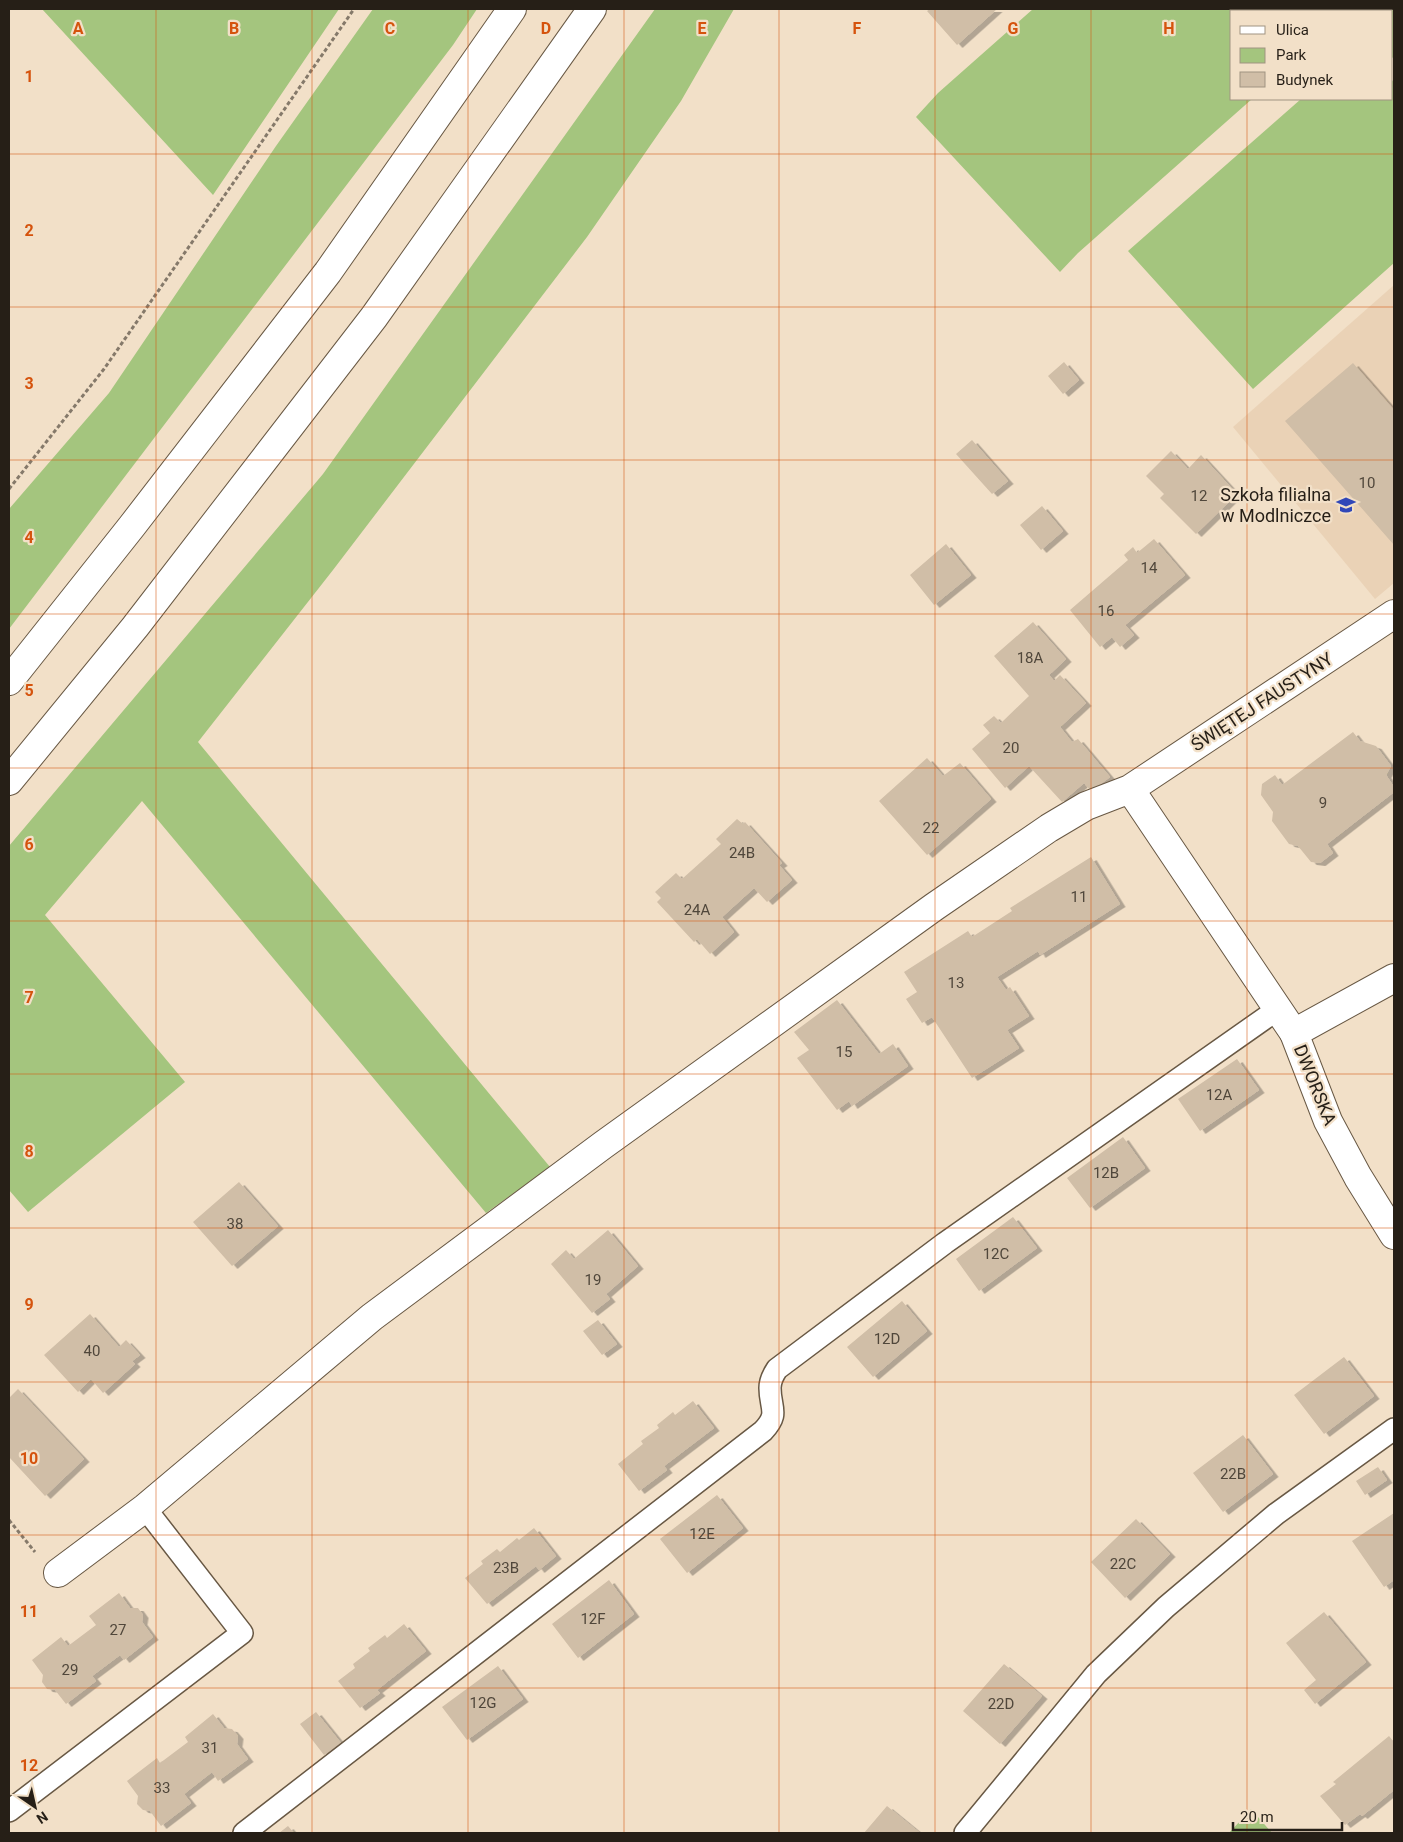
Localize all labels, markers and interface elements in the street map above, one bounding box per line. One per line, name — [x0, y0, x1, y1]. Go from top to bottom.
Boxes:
legend — [1230, 10, 1393, 100]
text: A — [73, 19, 84, 38]
text: B — [229, 19, 239, 38]
text: C — [385, 19, 395, 38]
text: D — [541, 19, 551, 38]
text: E — [698, 19, 707, 38]
text: F — [853, 19, 862, 38]
text: G — [1008, 19, 1019, 38]
text: H — [1163, 19, 1175, 38]
text: Ulica — [1276, 21, 1309, 39]
text: Park — [1276, 46, 1307, 64]
text: 1 — [24, 67, 34, 86]
text: Budynek — [1276, 71, 1333, 89]
text: 2 — [24, 221, 34, 240]
text: 3 — [24, 374, 34, 393]
house number: 10 — [1359, 474, 1375, 492]
place label: Szkoła filialna w Modlniczce — [1220, 484, 1331, 526]
house number: 12 — [1191, 487, 1207, 505]
school or university icon: Szkoła filialna w Modlniczce — [1335, 494, 1357, 516]
text: 4 — [24, 528, 34, 547]
house number: 14 — [1141, 559, 1158, 577]
house number: 16 — [1098, 602, 1114, 620]
street label: ŚWIĘTEJ FAUSTYNY — [1187, 648, 1337, 755]
house number: 18A — [1017, 649, 1044, 667]
text: 5 — [24, 681, 34, 700]
house number: 20 — [1003, 739, 1019, 757]
house number: 9 — [1319, 794, 1327, 812]
house number: 22 — [923, 819, 939, 837]
text: 6 — [24, 835, 34, 854]
house number: 24B — [729, 844, 755, 862]
house number: 11 — [1071, 888, 1087, 906]
house number: 24A — [684, 901, 711, 919]
house number: 13 — [948, 974, 964, 992]
text: 7 — [24, 988, 34, 1007]
street label: DWORSKA — [1290, 1041, 1341, 1128]
house number: 15 — [836, 1043, 852, 1061]
house number: 12A — [1206, 1086, 1233, 1104]
text: 8 — [24, 1142, 34, 1161]
house number: 12B — [1093, 1164, 1119, 1182]
house number: 38 — [227, 1215, 243, 1233]
house number: 12C — [983, 1245, 1010, 1263]
house number: 19 — [585, 1271, 601, 1289]
text: 9 — [24, 1295, 34, 1314]
house number: 12D — [874, 1330, 900, 1348]
house number: 40 — [84, 1342, 100, 1360]
text: 10 — [20, 1449, 38, 1468]
house number: 22B — [1220, 1465, 1246, 1483]
house number: 12E — [689, 1525, 715, 1543]
house number: 22C — [1110, 1555, 1137, 1573]
house number: 23B — [493, 1559, 519, 1577]
text: 11 — [20, 1602, 38, 1621]
house number: 12F — [580, 1610, 606, 1628]
house number: 27 — [110, 1621, 126, 1639]
house number: 29 — [62, 1661, 78, 1679]
house number: 12G — [469, 1694, 497, 1712]
house number: 22D — [988, 1695, 1014, 1713]
house number: 31 — [202, 1739, 218, 1757]
text: 12 — [20, 1756, 38, 1775]
house number: 33 — [154, 1779, 170, 1797]
north arrow — [10, 1782, 60, 1832]
scale bar — [1233, 1800, 1342, 1832]
text: N — [34, 1808, 51, 1827]
text: 20 m — [1240, 1808, 1274, 1826]

